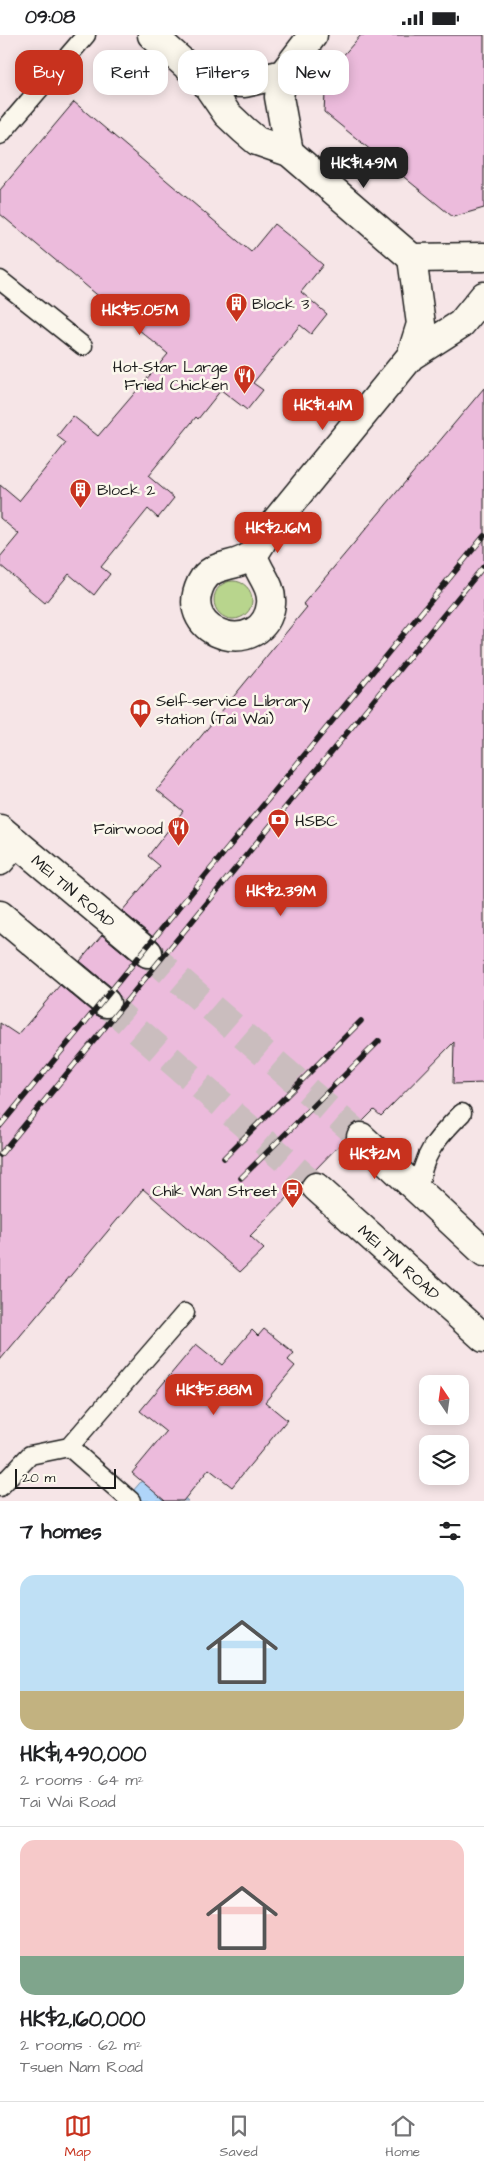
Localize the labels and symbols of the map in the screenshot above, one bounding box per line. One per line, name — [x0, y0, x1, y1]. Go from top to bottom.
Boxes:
pin: HK$1.49M — [312, 147, 416, 189]
building icon: Block 3 — [224, 291, 248, 322]
pin: HK$5.05M — [88, 293, 192, 336]
place label: Block 3 — [252, 293, 309, 315]
place label: Hot-Star Large Fried Chicken — [113, 356, 228, 396]
restaurant icon: Hot-Star Large Fried Chicken — [232, 363, 256, 394]
pin: HK$1.41M — [271, 389, 375, 431]
building icon: Block 2 — [69, 477, 93, 508]
place label: Block 2 — [97, 479, 155, 501]
pin: HK$2.16M — [226, 511, 330, 554]
place label: Self-service Library station (Tai Wai) — [156, 690, 311, 730]
library icon: Self-service Library station (Tai Wai) — [128, 697, 152, 728]
bank icon: HSBC — [267, 808, 291, 839]
place label: HSBC — [295, 810, 338, 832]
restaurant icon: Fairwood — [167, 816, 191, 847]
place label: Fairwood — [93, 818, 163, 840]
street label: MEI TIN ROAD — [26, 850, 120, 933]
pin: HK$2.39M — [229, 875, 333, 917]
pin: HK$2M — [340, 1137, 410, 1180]
bus stop icon: Chik Wan Street — [281, 1178, 305, 1209]
place label: Chik Wan Street — [152, 1180, 278, 1202]
street label: MEI TIN ROAD — [353, 1220, 444, 1305]
pin: HK$5.88M — [162, 1373, 266, 1416]
north arrow — [419, 1375, 469, 1425]
scale bar — [15, 1466, 116, 1489]

